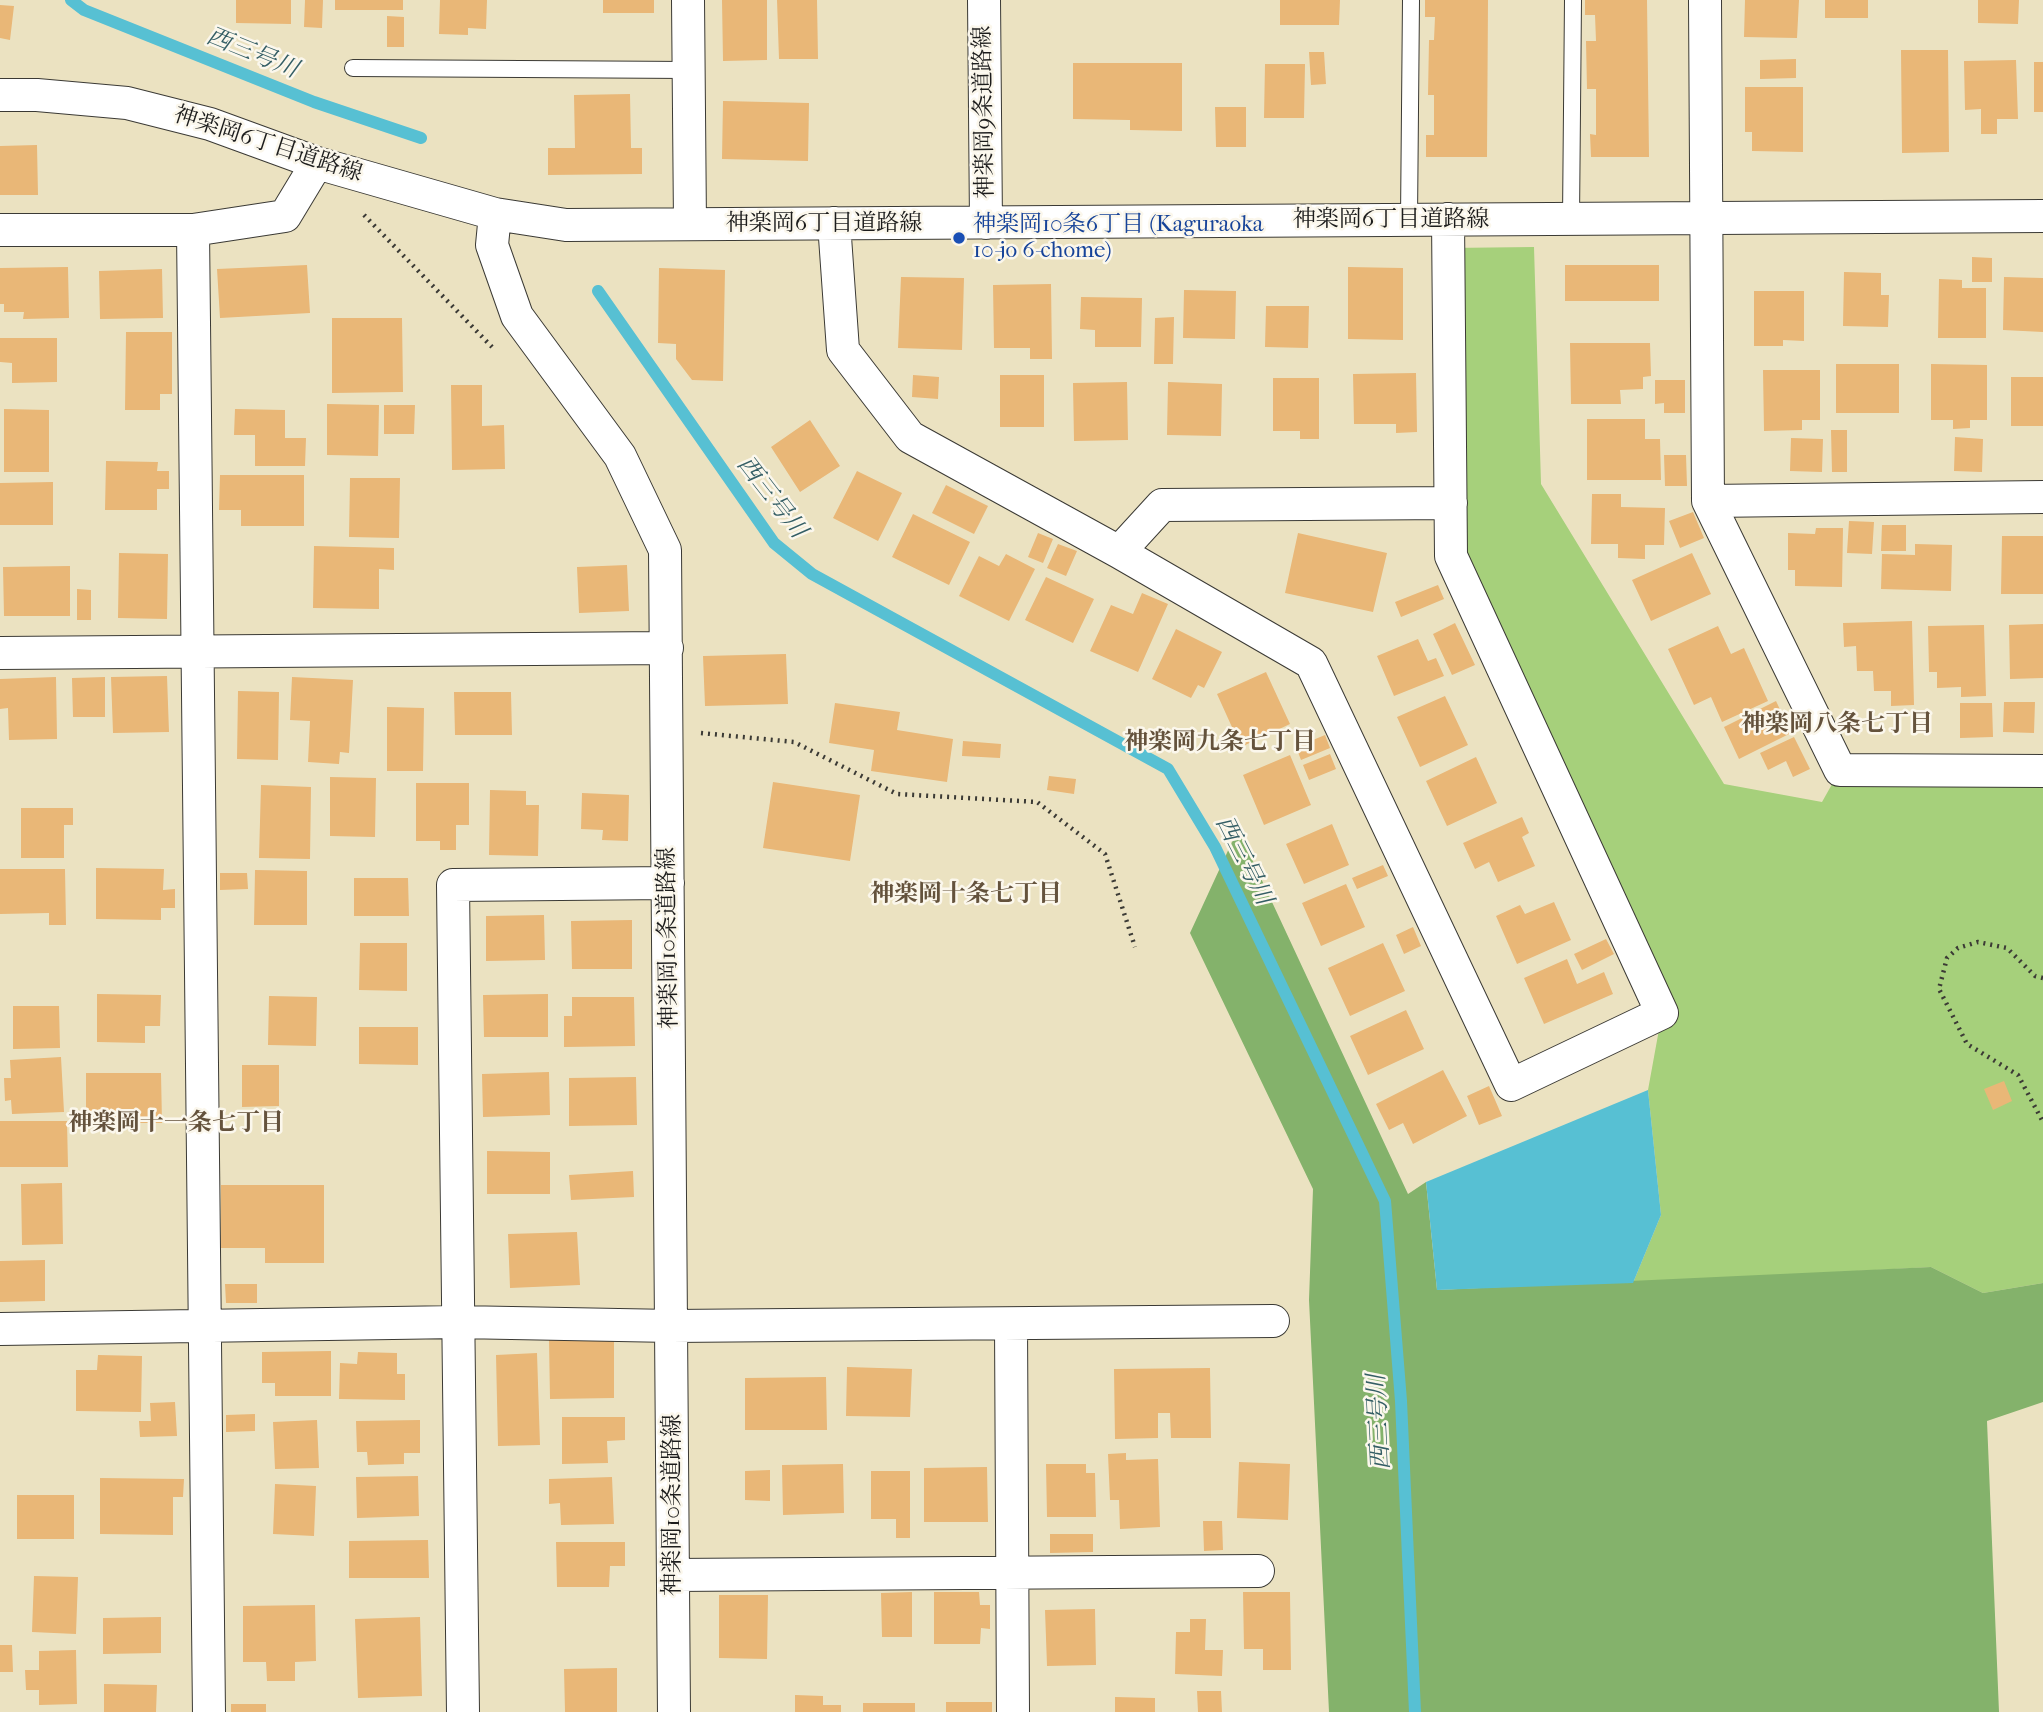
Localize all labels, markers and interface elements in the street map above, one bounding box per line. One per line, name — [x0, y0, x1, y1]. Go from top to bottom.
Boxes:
water label: 西三号川 — [202, 23, 302, 85]
street label: 神楽岡9条道路線 — [970, 25, 1000, 199]
street label: 神楽岡6丁目道路線 — [170, 102, 366, 188]
street label: 神楽岡6丁目道路線 — [1293, 206, 1489, 234]
street label: 神楽岡6丁目道路線 — [726, 210, 922, 238]
place label: 神楽岡10条6丁目 (Kaguraoka 10-jo 6-chome) — [973, 211, 1263, 265]
marker: 神楽岡10条6丁目 (Kaguraoka 10-jo 6-chome) — [951, 230, 967, 246]
water label: 西三号川 — [730, 451, 812, 545]
district label: 神楽岡八条七丁目 — [1741, 711, 1933, 739]
district label: 神楽岡九条七丁目 — [1124, 729, 1316, 757]
water label: 西三号川 — [1208, 812, 1278, 910]
street label: 神楽岡10条道路線 — [654, 847, 684, 1029]
district label: 神楽岡十条七丁目 — [870, 881, 1062, 909]
district label: 神楽岡十一条七丁目 — [68, 1110, 284, 1138]
water label: 西三号川 — [1363, 1373, 1397, 1471]
street label: 神楽岡10条道路線 — [659, 1414, 687, 1596]

